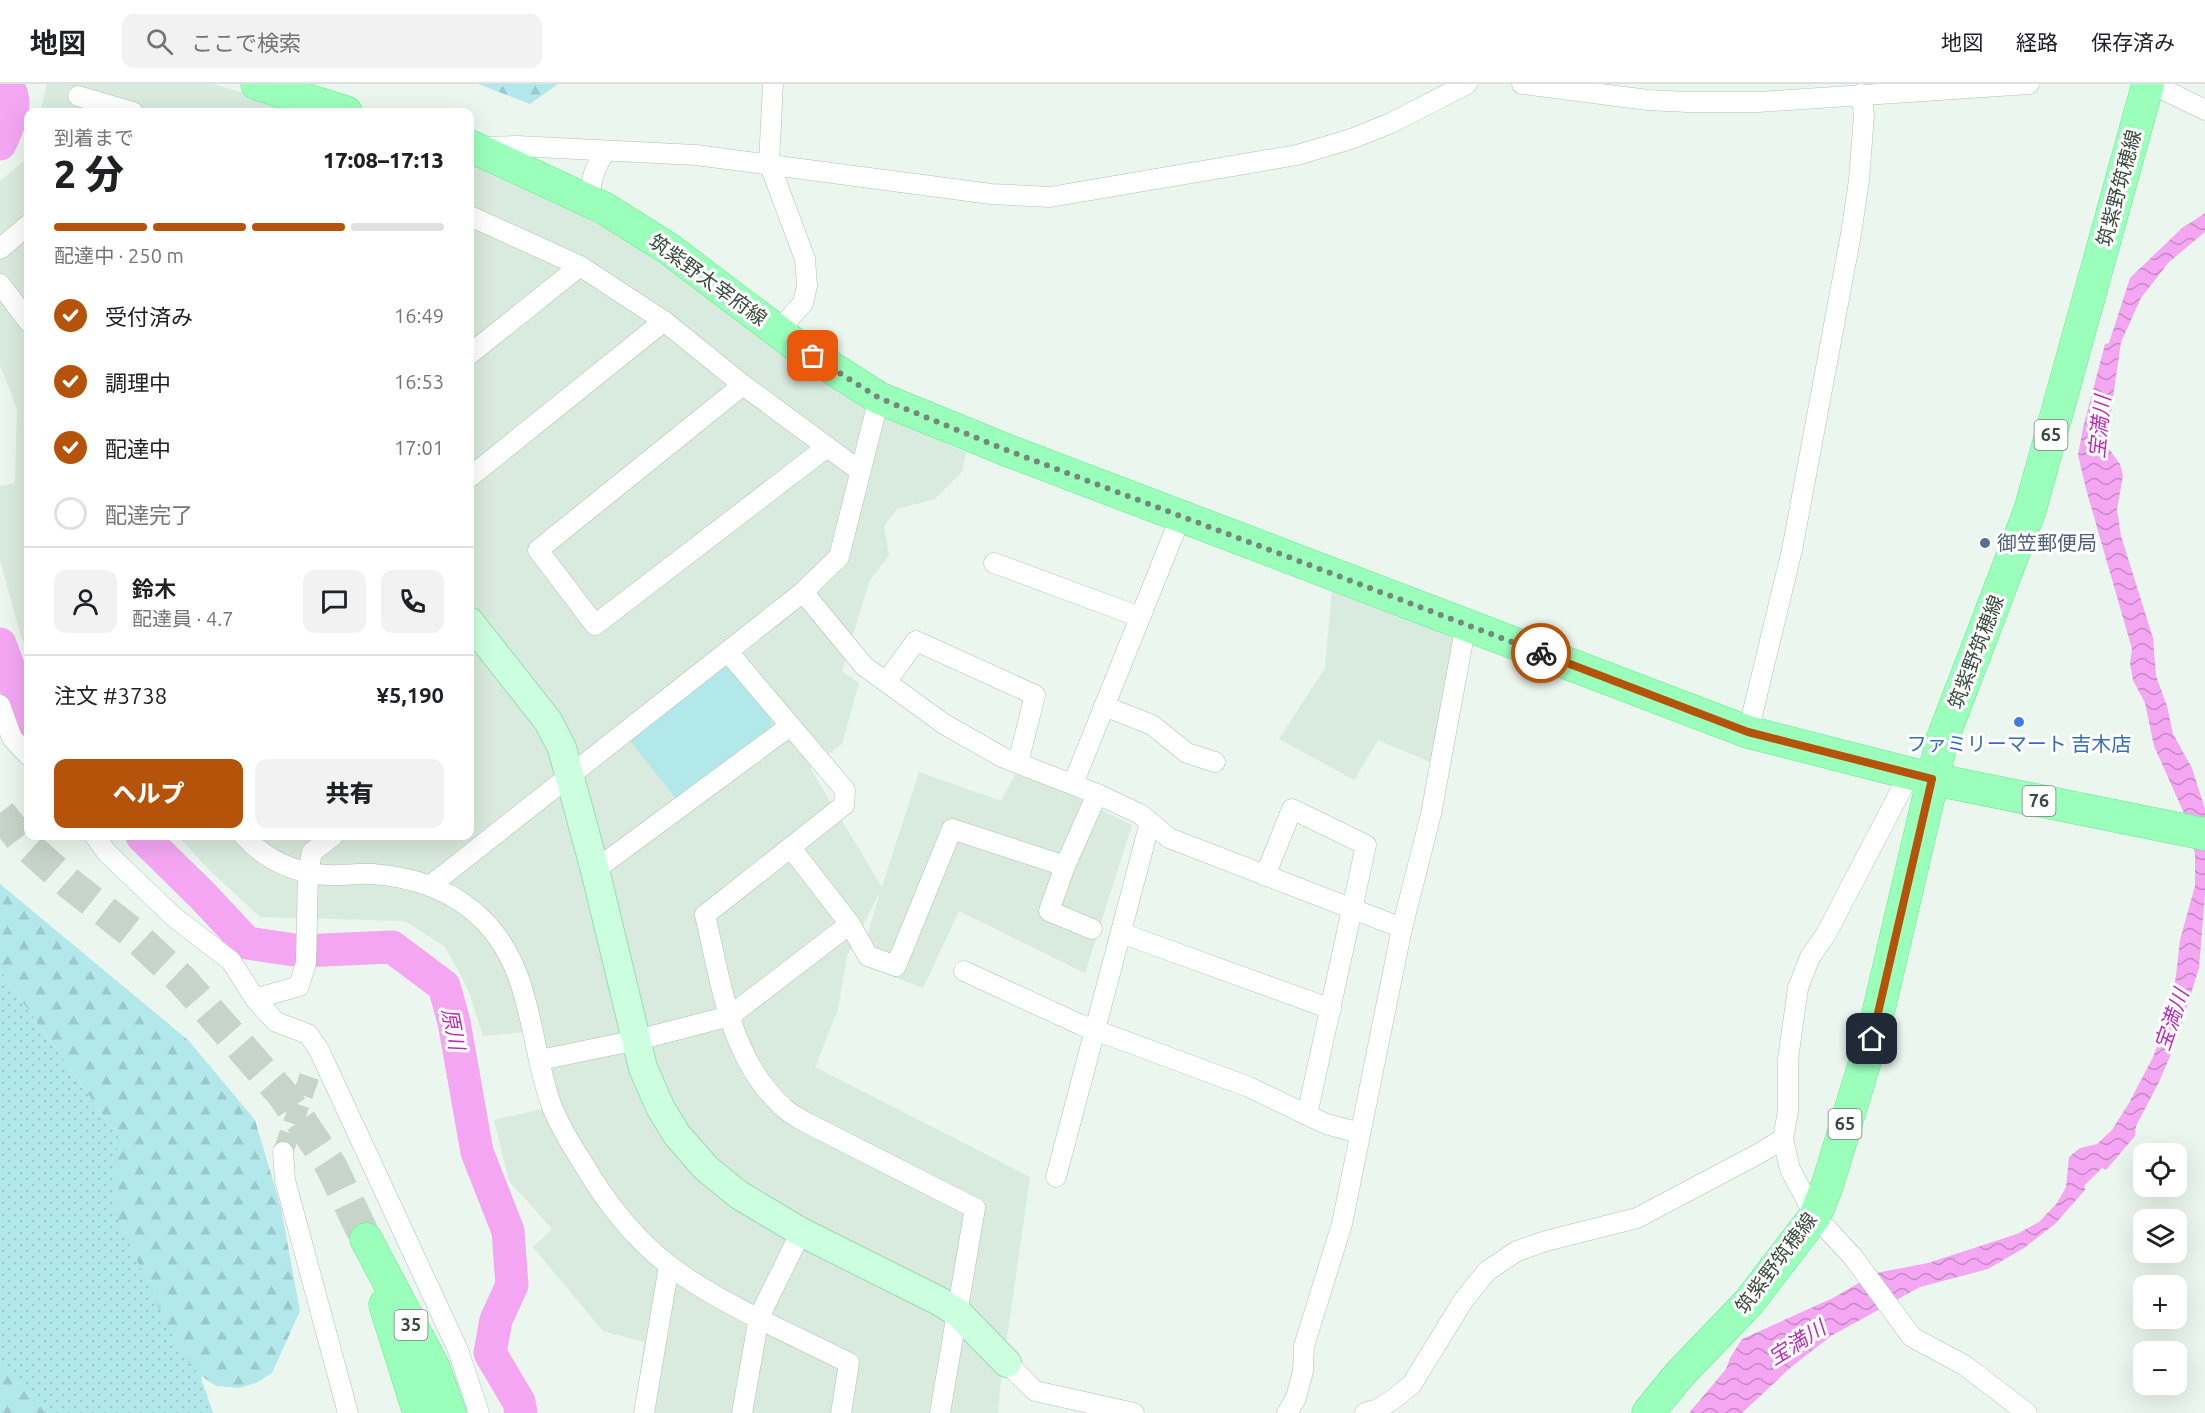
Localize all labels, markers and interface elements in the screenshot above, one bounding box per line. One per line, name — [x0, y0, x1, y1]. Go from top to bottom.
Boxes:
search box — [122, 14, 542, 68]
icon: search — [143, 25, 176, 58]
text: 地図 — [30, 27, 86, 58]
text: ここで検索 — [191, 30, 301, 55]
text: 地図 — [1941, 30, 1983, 54]
text: 経路 — [2016, 30, 2058, 54]
text: 保存済み — [2091, 30, 2175, 54]
text: 到着まで — [54, 126, 134, 149]
street label: 筑紫野筑穂線 — [2092, 127, 2145, 249]
text: 17:08–17:13 — [323, 147, 444, 172]
text: 2 分 — [54, 152, 124, 195]
street label: 筑紫野太宰府線 — [645, 229, 772, 330]
text: 配達中 · 250 m — [54, 244, 184, 267]
icon: check — [54, 299, 87, 332]
text: 受付済み — [105, 304, 193, 329]
text: 16:49 — [394, 304, 444, 327]
pin — [787, 330, 838, 381]
icon: bag — [796, 339, 829, 372]
icon: check — [54, 365, 87, 398]
text: 調理中 — [105, 370, 171, 395]
text: 16:53 — [394, 370, 444, 393]
water label: 宝満川 — [2084, 392, 2114, 459]
road number: 65 — [2034, 420, 2068, 450]
icon: check — [54, 431, 87, 464]
text: 配達中 — [105, 436, 171, 461]
text: 17:01 — [394, 436, 444, 459]
text: 配達完了 — [105, 502, 193, 527]
place label: 御笠郵便局 — [1997, 531, 2097, 554]
marker: 御笠郵便局 — [1978, 536, 1992, 550]
button: person — [54, 570, 117, 633]
button: chat — [303, 570, 366, 633]
button: phone — [381, 570, 444, 633]
text: 鈴木 — [132, 576, 176, 601]
street label: 筑紫野筑穂線 — [1943, 592, 2008, 712]
text: 配達員 · 4.7 — [132, 607, 234, 630]
courier — [1511, 623, 1571, 683]
icon: bike — [1525, 637, 1558, 670]
text: ¥5,190 — [377, 682, 444, 707]
text: 注文 #3738 — [54, 683, 167, 708]
marker: ファミリーマート 吉木店 — [2012, 715, 2026, 729]
place label: ファミリーマート 吉木店 — [1907, 732, 2131, 755]
button: ヘルプ — [54, 759, 243, 828]
button: 共有 — [255, 759, 444, 828]
road number: 76 — [2022, 786, 2056, 816]
water label: 宝満川 — [2149, 984, 2193, 1053]
water label: 原川 — [438, 1006, 470, 1054]
pin — [1846, 1013, 1897, 1064]
icon: home — [1855, 1022, 1888, 1055]
road number: 65 — [1828, 1109, 1862, 1139]
map controls — [2133, 1143, 2187, 1395]
button: locate — [2133, 1143, 2187, 1197]
street label: 筑紫野筑穂線 — [1730, 1208, 1821, 1318]
button: layers — [2133, 1209, 2187, 1263]
button: + — [2133, 1275, 2187, 1329]
road number: 35 — [394, 1310, 428, 1340]
water label: 宝満川 — [1763, 1314, 1831, 1369]
button: − — [2133, 1341, 2187, 1395]

